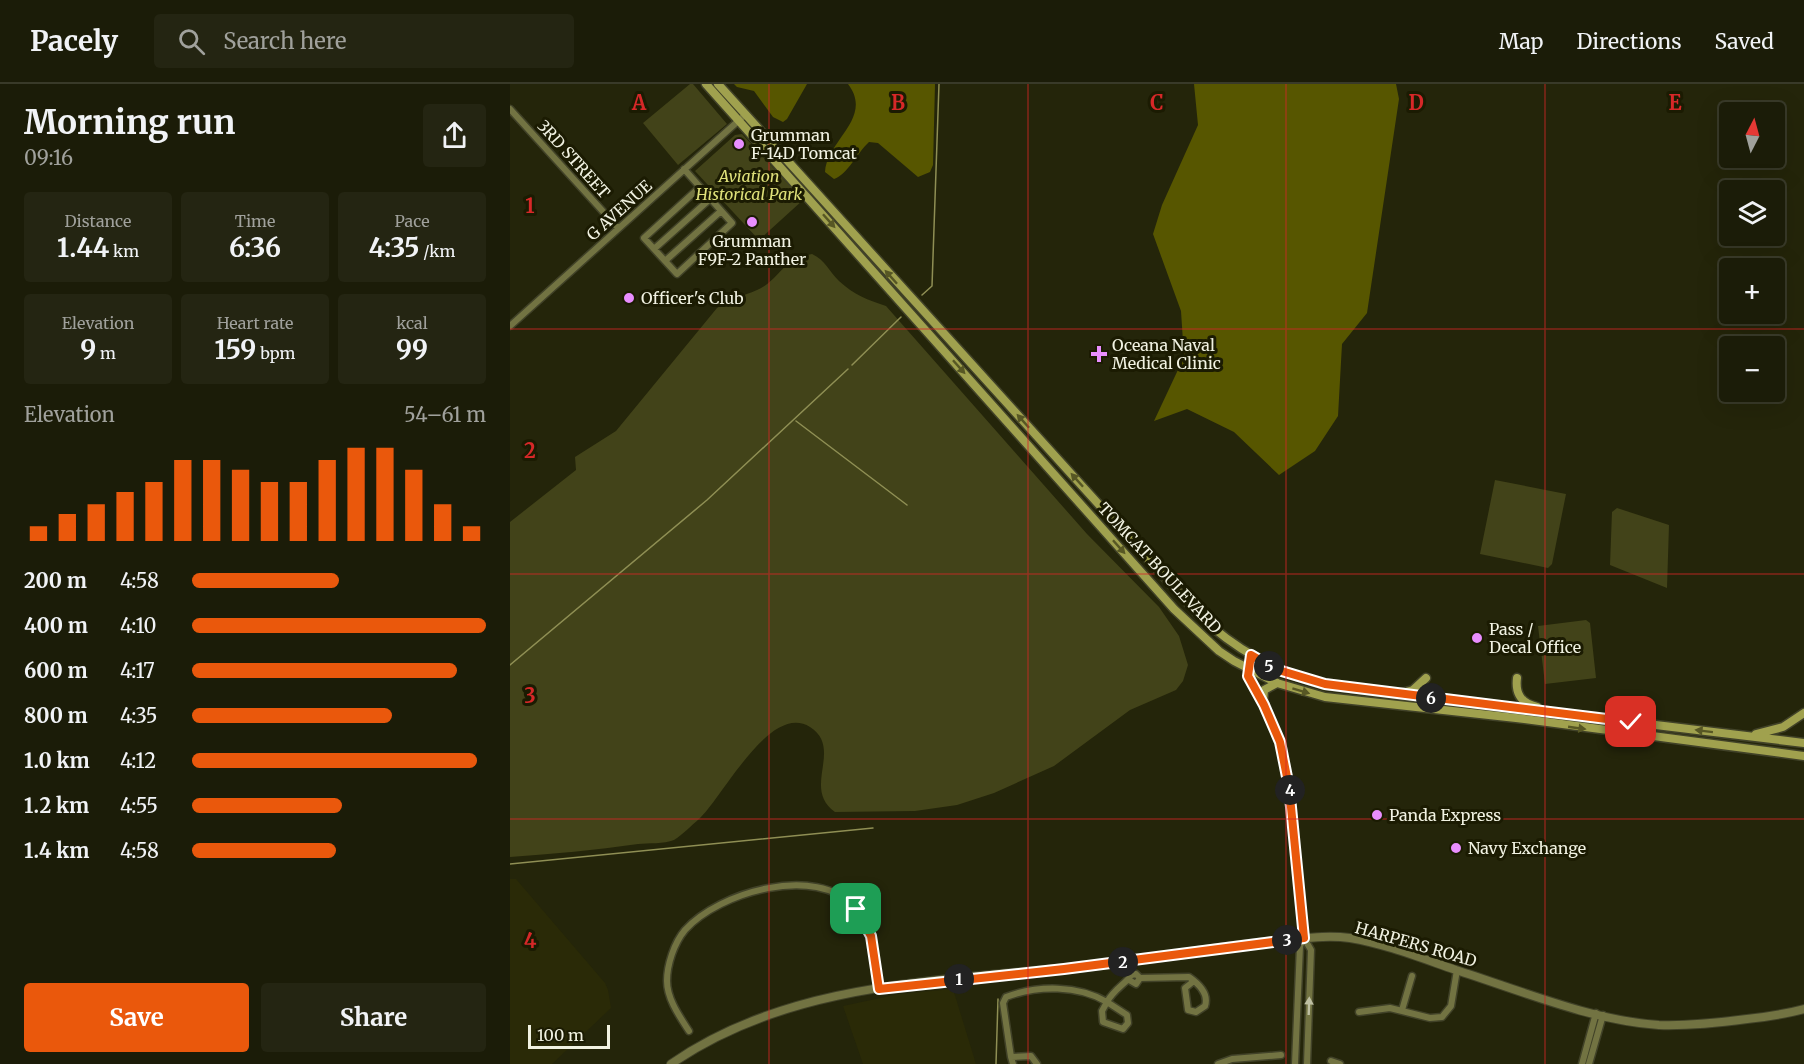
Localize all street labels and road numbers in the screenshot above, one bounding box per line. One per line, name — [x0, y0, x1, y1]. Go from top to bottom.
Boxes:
street label: 3RD STREET — [534, 116, 614, 202]
street label: G AVENUE — [582, 175, 656, 245]
street label: TOMCAT BOULEVARD — [1094, 498, 1226, 638]
street label: HARPERS ROAD — [1353, 917, 1479, 971]

